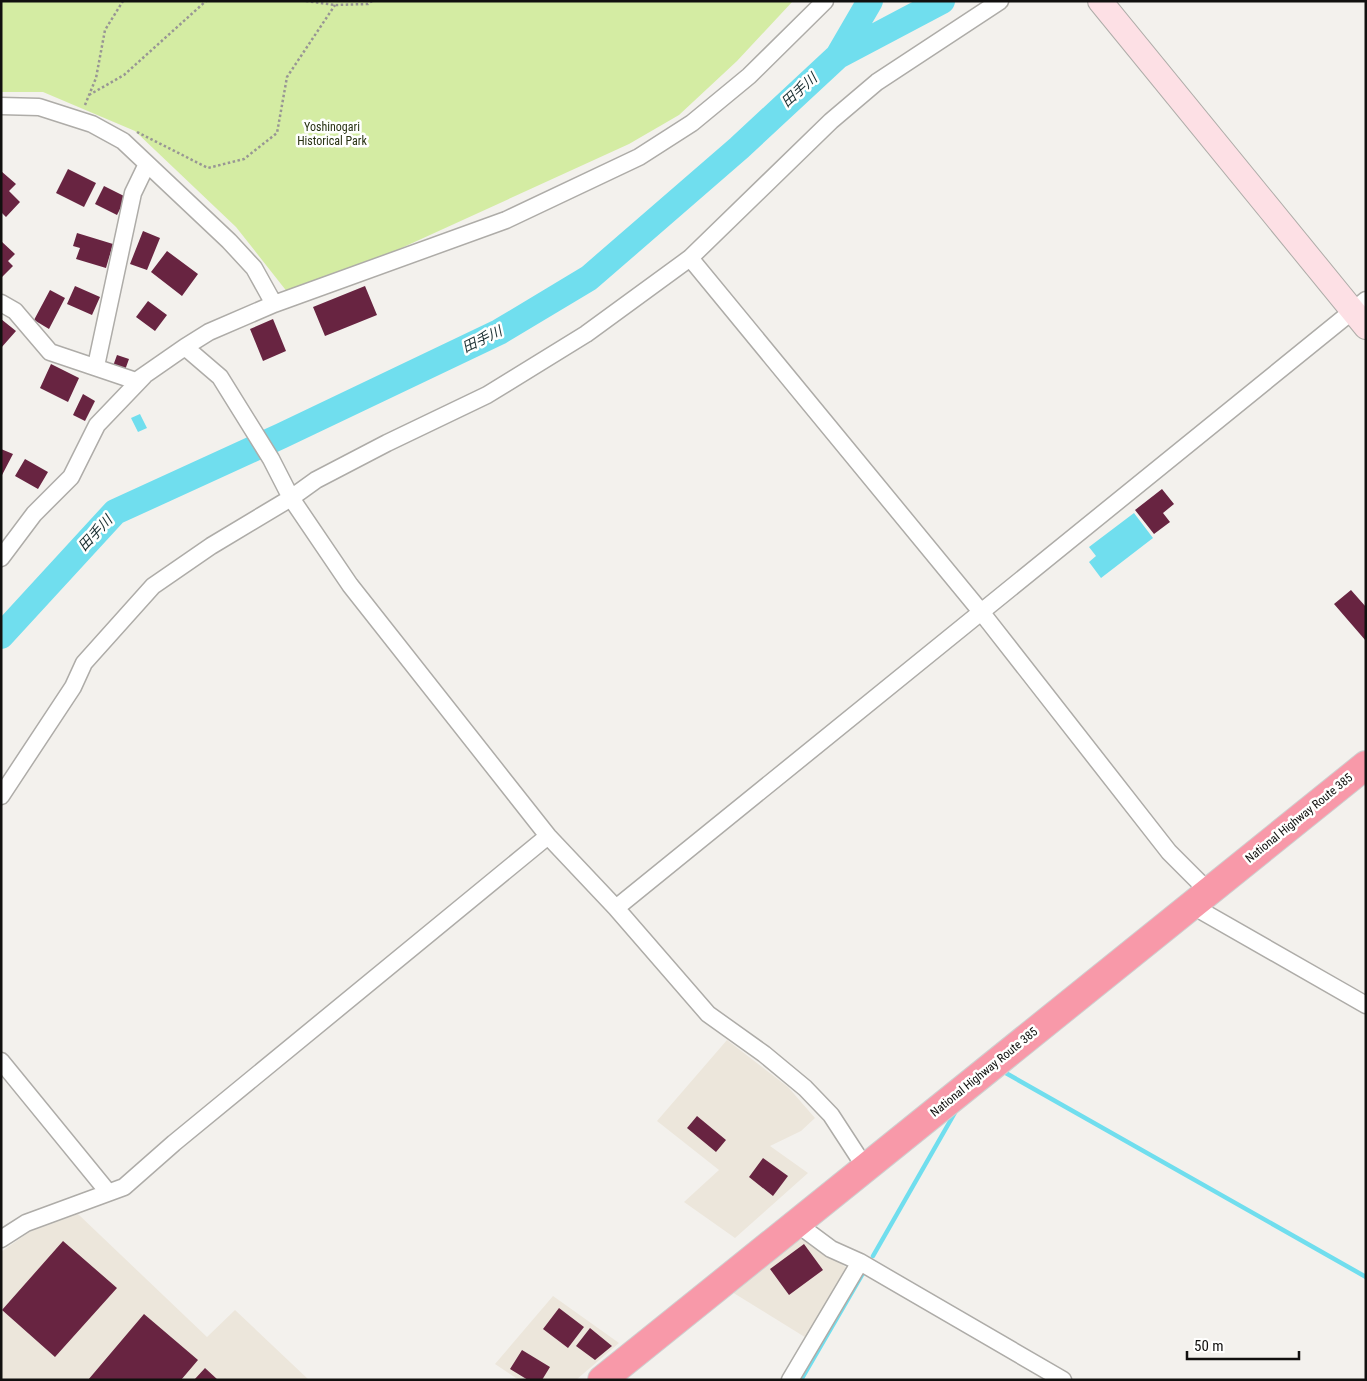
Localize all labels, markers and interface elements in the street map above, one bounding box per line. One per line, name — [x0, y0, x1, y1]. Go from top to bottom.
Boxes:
water label: 田手川 — [778, 69, 821, 110]
park label: Yoshinogari Historical Park — [297, 120, 367, 148]
water label: 田手川 — [460, 322, 506, 355]
water label: 田手川 — [75, 511, 117, 554]
street label: National Highway Route 385 — [1243, 770, 1355, 865]
street label: National Highway Route 385 — [928, 1024, 1040, 1119]
scale bar — [1187, 1328, 1300, 1360]
text: 50 m — [1194, 1337, 1224, 1355]

